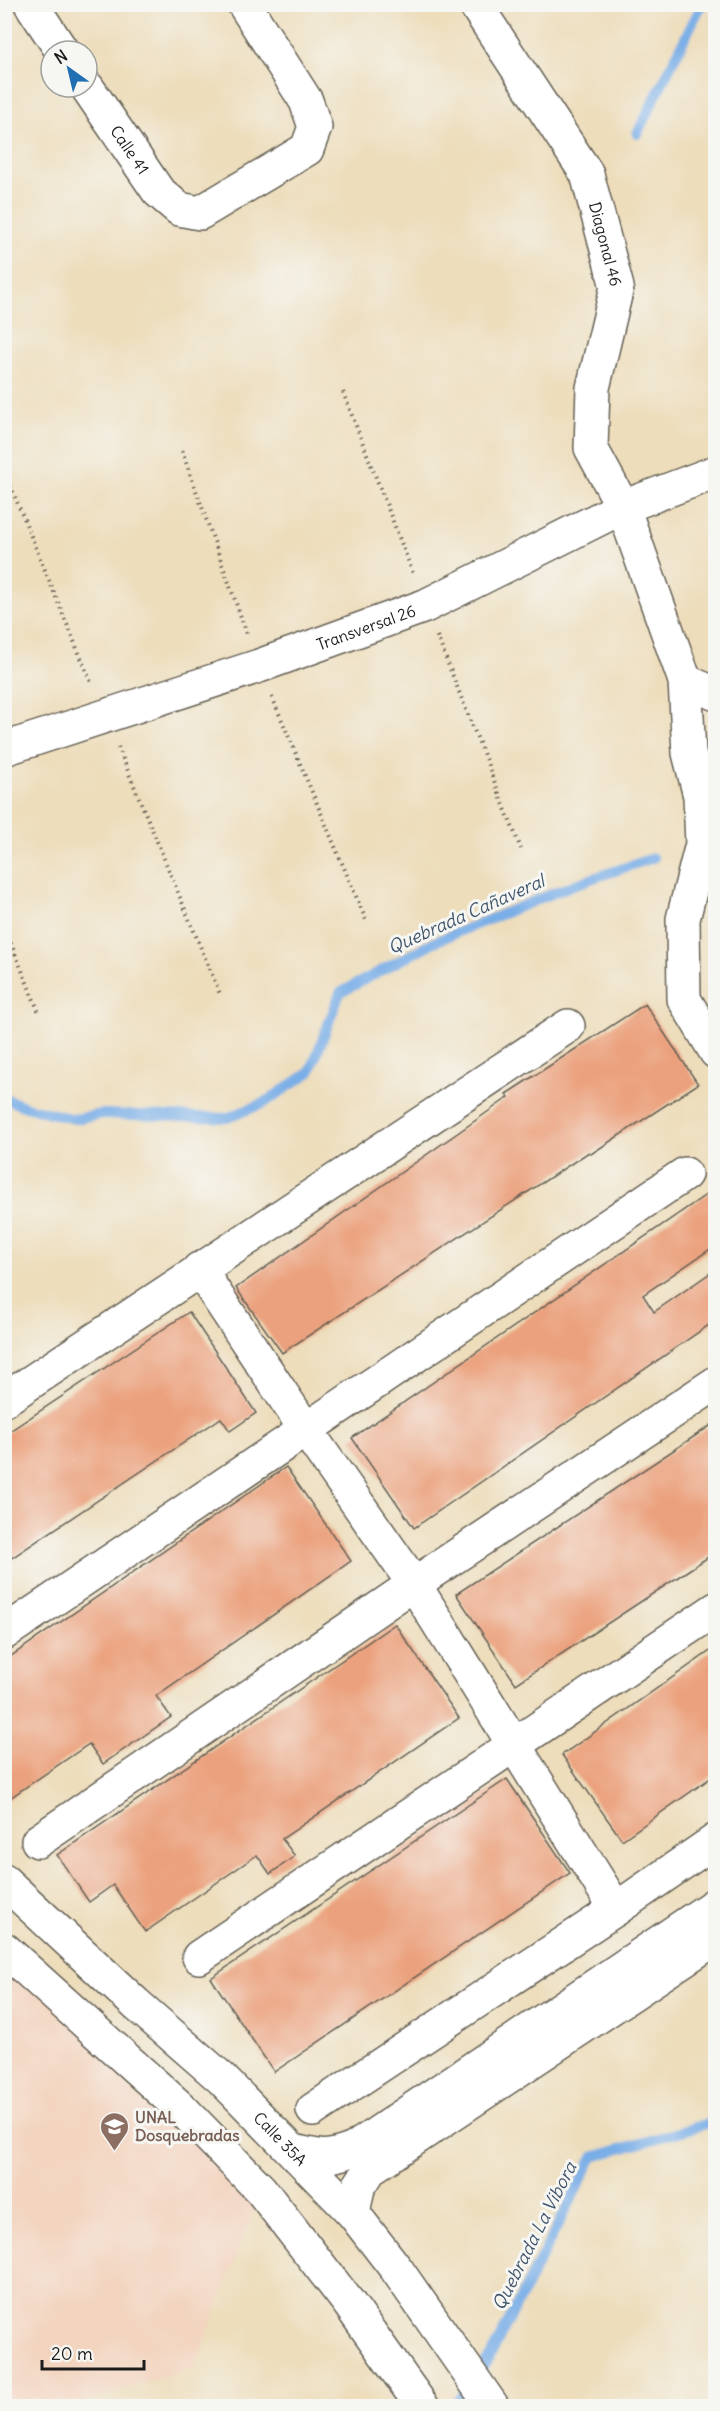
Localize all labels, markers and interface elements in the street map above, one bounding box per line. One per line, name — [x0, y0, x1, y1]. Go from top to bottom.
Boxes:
north arrow — [39, 39, 99, 99]
text: N — [50, 45, 71, 68]
street label: Calle 41 — [106, 122, 154, 178]
street label: Diagonal 46 — [585, 200, 626, 288]
street label: Transversal 26 — [314, 600, 418, 654]
water label: Quebrada Cañaveral — [384, 868, 550, 959]
place label: UNAL Dosquebradas — [135, 2107, 239, 2146]
street label: Calle 35A — [250, 2107, 311, 2170]
school or university icon: UNAL Dosquebradas — [98, 2110, 130, 2152]
water label: Quebrada La Vibora — [487, 2157, 582, 2314]
scale bar — [42, 2333, 144, 2371]
text: 20 m — [51, 2342, 93, 2365]

